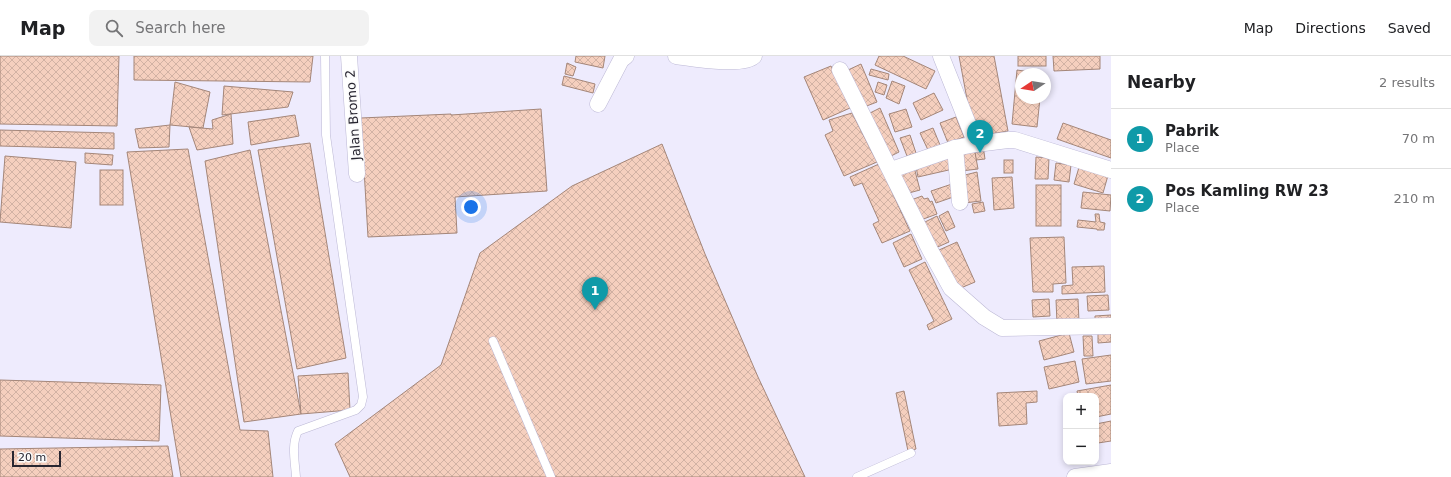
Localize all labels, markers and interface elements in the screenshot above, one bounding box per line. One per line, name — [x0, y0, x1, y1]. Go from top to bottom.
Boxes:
search box — [89, 10, 369, 46]
text: Map — [20, 17, 65, 39]
icon: search — [103, 17, 125, 39]
text: Search here — [135, 19, 225, 37]
text: Map — [1244, 20, 1273, 36]
text: Directions — [1295, 20, 1366, 36]
text: Saved — [1388, 20, 1431, 36]
north arrow — [1015, 68, 1051, 104]
street label: Jalan Bromo 2 — [342, 69, 364, 162]
text: Nearby — [1127, 72, 1196, 92]
text: 2 results — [1379, 75, 1435, 90]
pin: 2 — [967, 120, 993, 153]
text: Pabrik — [1165, 122, 1219, 140]
text: 1 — [1135, 131, 1145, 146]
text: 70 m — [1402, 131, 1435, 146]
text: Place — [1165, 140, 1200, 155]
text: Pos Kamling RW 23 — [1165, 182, 1329, 200]
text: 2 — [1135, 191, 1145, 206]
text: 210 m — [1393, 191, 1435, 206]
your location — [461, 197, 481, 217]
text: Place — [1165, 200, 1200, 215]
pin: 1 — [582, 277, 608, 310]
map controls — [1063, 393, 1099, 465]
button: + — [1063, 393, 1099, 429]
button: − — [1063, 429, 1099, 465]
scale bar — [12, 449, 61, 468]
text: 20 m — [18, 451, 46, 464]

